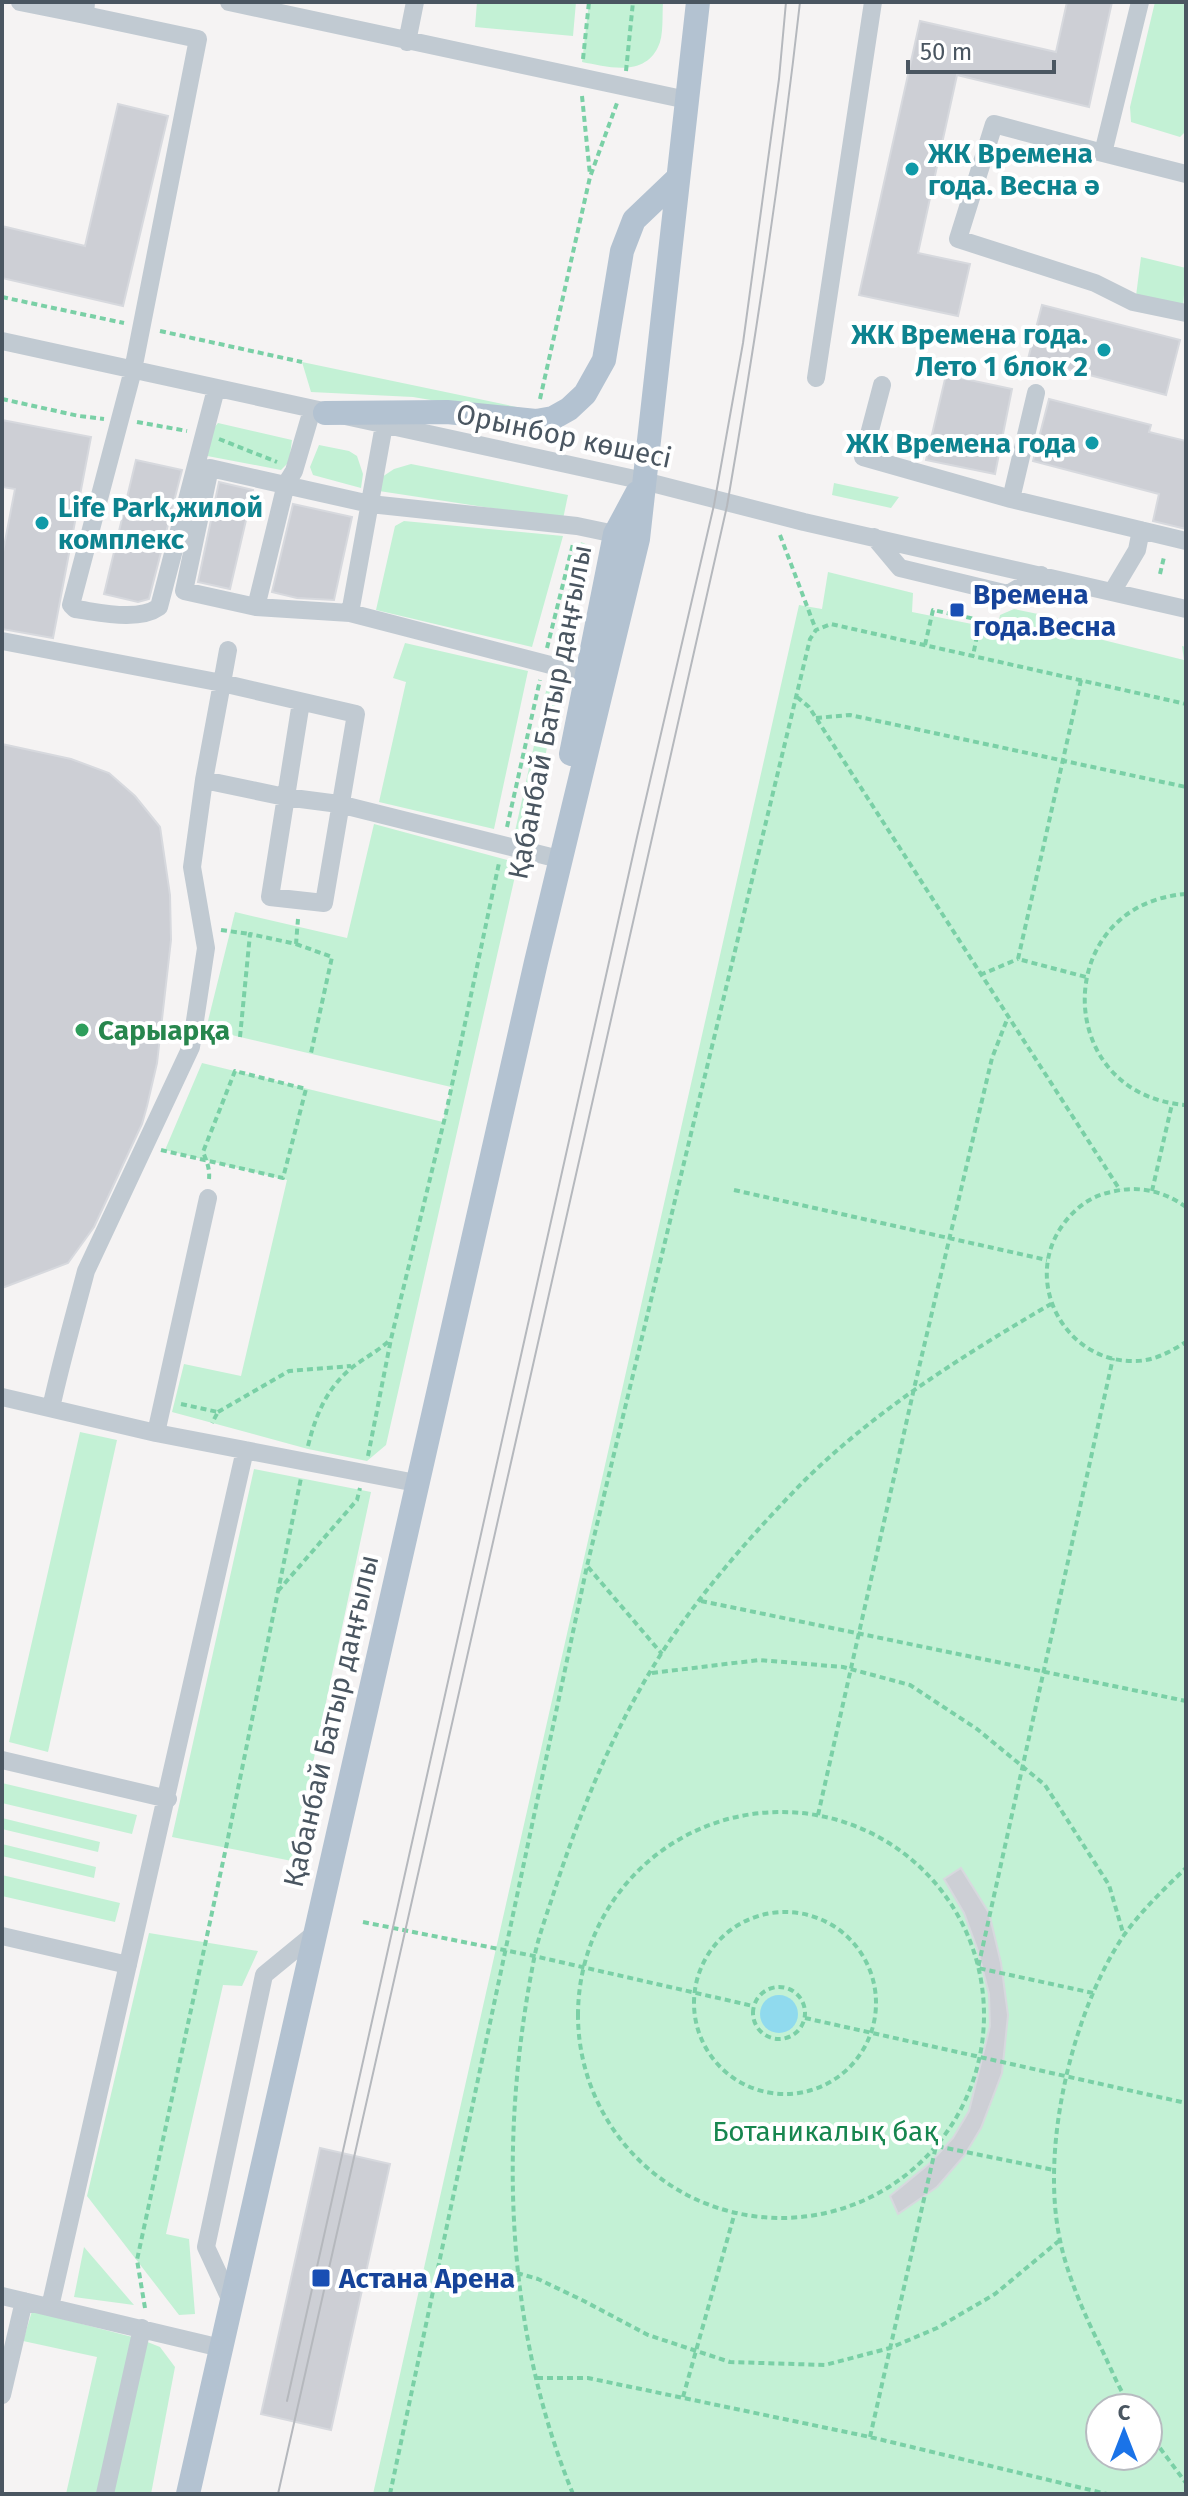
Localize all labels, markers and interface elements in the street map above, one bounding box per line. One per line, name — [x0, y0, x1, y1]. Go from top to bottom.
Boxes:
scale bar — [908, 24, 1054, 74]
text: 50 m — [920, 38, 972, 66]
place label: ЖК Времена года. Весна ә — [927, 137, 1100, 202]
marker: ЖК Времена года. Весна ә — [903, 160, 921, 178]
place label: ЖК Времена года. Лето 1 блок 2 — [850, 318, 1088, 383]
marker: ЖК Времена года. Лето 1 блок 2 — [1095, 341, 1113, 359]
street label: Орынбор көшесі — [453, 397, 675, 475]
place label: ЖК Времена года — [845, 427, 1076, 460]
marker: ЖК Времена года — [1083, 434, 1101, 452]
place label: Life Park,жилой комплекс — [58, 491, 263, 556]
marker: Life Park,жилой комплекс — [33, 514, 51, 532]
street label: Қабанбай Батыр даңғылы — [501, 542, 599, 882]
place label: Времена года.Весна — [973, 578, 1116, 643]
marker: Времена года.Весна — [948, 601, 966, 619]
place label: Сарыарқа — [98, 1014, 230, 1047]
marker: Сарыарқа — [73, 1021, 91, 1039]
street label: Қабанбай Батыр даңғылы — [277, 1552, 385, 1890]
park label: Ботаникалық бақ — [712, 2115, 938, 2148]
place label: Астана Арена — [338, 2262, 515, 2295]
marker: Астана Арена — [310, 2267, 332, 2289]
north arrow — [1084, 2392, 1164, 2472]
text: С — [1118, 2399, 1131, 2426]

